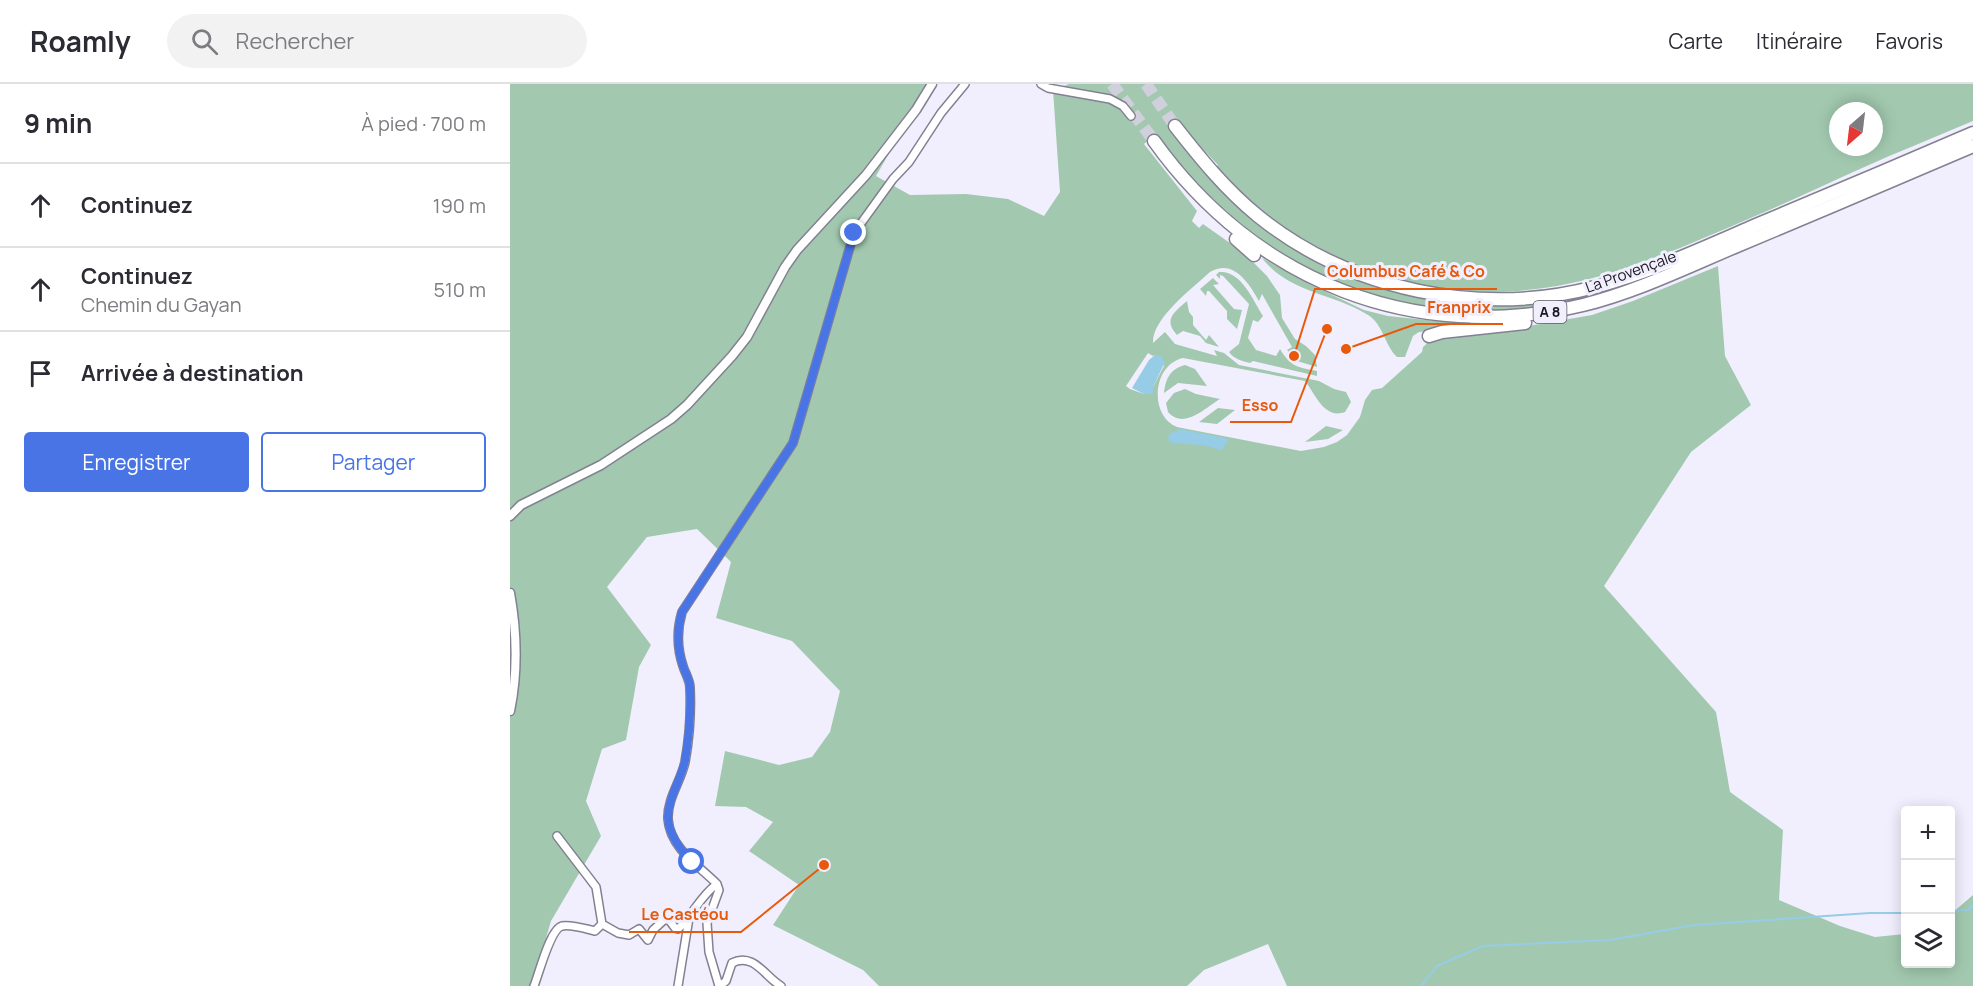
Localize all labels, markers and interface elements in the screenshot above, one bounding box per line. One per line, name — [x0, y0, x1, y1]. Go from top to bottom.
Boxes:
search box — [167, 14, 587, 68]
text: Roamly — [30, 22, 131, 60]
icon: search — [188, 25, 221, 58]
text: Rechercher — [236, 26, 354, 56]
text: Carte — [1669, 27, 1723, 55]
text: Itinéraire — [1756, 27, 1842, 55]
text: Favoris — [1875, 27, 1943, 55]
north arrow — [1829, 102, 1883, 156]
text: 9 min — [24, 105, 92, 141]
text: À pied · 700 m — [361, 110, 486, 137]
icon: ahead — [24, 189, 57, 222]
text: Continuez — [81, 190, 193, 220]
text: 190 m — [433, 192, 486, 219]
route end — [840, 219, 866, 245]
street label: La Provençale — [1582, 245, 1679, 298]
callout: Columbus Café & Co — [1315, 255, 1497, 289]
text: Columbus Café & Co — [1327, 260, 1485, 282]
text: Continuez — [81, 261, 193, 291]
icon: ahead — [24, 273, 57, 306]
text: 510 m — [433, 276, 486, 303]
callout: Franprix — [1416, 290, 1503, 324]
text: Chemin du Gayan — [81, 291, 242, 318]
text: Franprix — [1427, 296, 1491, 318]
road number: A 8 — [1534, 301, 1566, 323]
icon: arrive — [24, 357, 57, 390]
text: Arrivée à destination — [81, 358, 304, 388]
callout: Esso — [1230, 388, 1291, 422]
text: Esso — [1242, 394, 1278, 416]
button: Enregistrer — [24, 432, 249, 492]
button: Partager — [261, 432, 486, 492]
map controls — [1901, 806, 1955, 968]
button: + — [1901, 806, 1955, 860]
route start — [678, 848, 704, 874]
button: − — [1901, 860, 1955, 914]
callout: Le Castéou — [629, 898, 741, 932]
text: Le Castéou — [641, 903, 729, 925]
button: layers — [1901, 914, 1955, 968]

